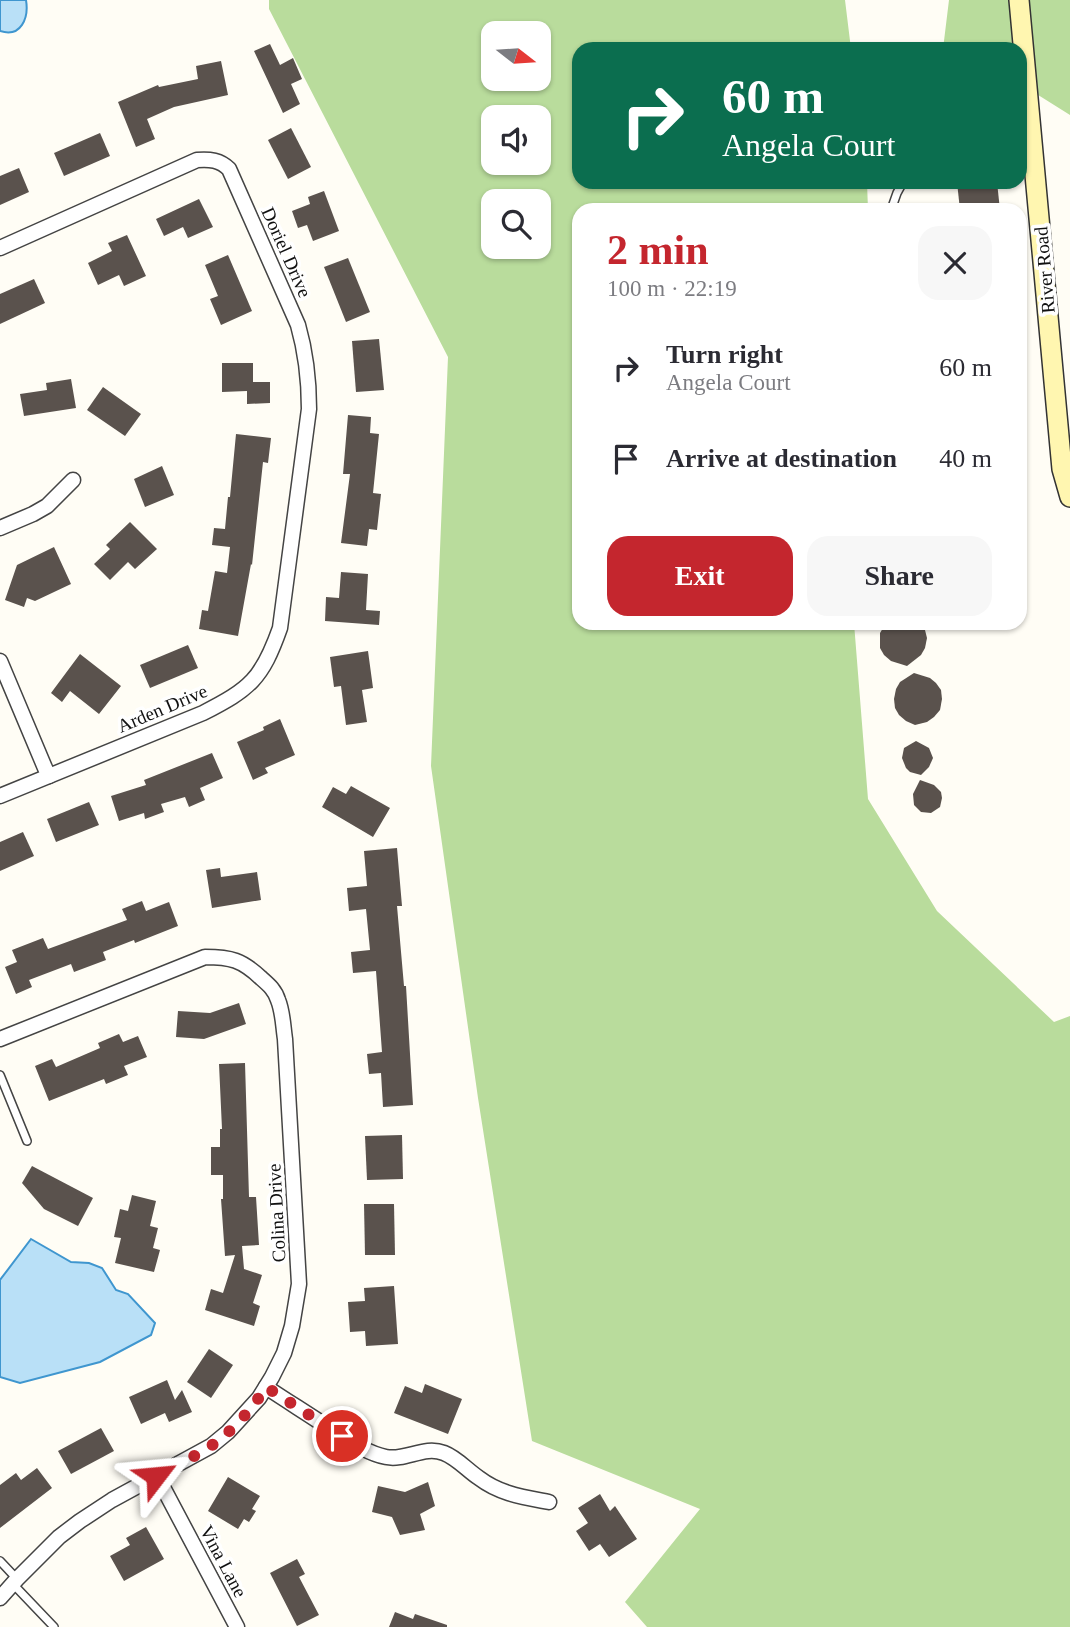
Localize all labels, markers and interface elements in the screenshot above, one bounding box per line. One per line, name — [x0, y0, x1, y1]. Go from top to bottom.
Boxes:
north arrow — [481, 21, 551, 91]
map controls — [481, 21, 551, 259]
text: 60 m — [722, 69, 824, 124]
icon: right — [607, 70, 698, 161]
button: sound — [481, 105, 551, 175]
text: Angela Court — [722, 127, 895, 163]
button: search — [481, 189, 551, 259]
street label: Doriel Drive — [257, 204, 316, 301]
street label: River Road — [1030, 225, 1059, 314]
button: close — [918, 226, 992, 300]
text: 2 min — [607, 227, 709, 273]
text: 100 m · 22:19 — [607, 276, 737, 301]
text: Turn right — [666, 340, 783, 369]
icon: right — [607, 349, 645, 387]
text: 60 m — [939, 353, 992, 382]
text: Angela Court — [666, 370, 791, 395]
icon: arrive — [607, 440, 645, 478]
text: Arrive at destination — [666, 444, 897, 473]
text: 40 m — [939, 444, 992, 473]
button: Exit — [607, 536, 793, 616]
button: Share — [807, 536, 992, 616]
street label: Arden Drive — [114, 680, 210, 737]
street label: Colina Drive — [263, 1163, 290, 1263]
pin — [312, 1406, 372, 1466]
icon: arrive — [323, 1417, 361, 1455]
position arrow — [119, 1439, 193, 1513]
street label: Vina Lane — [196, 1522, 251, 1601]

